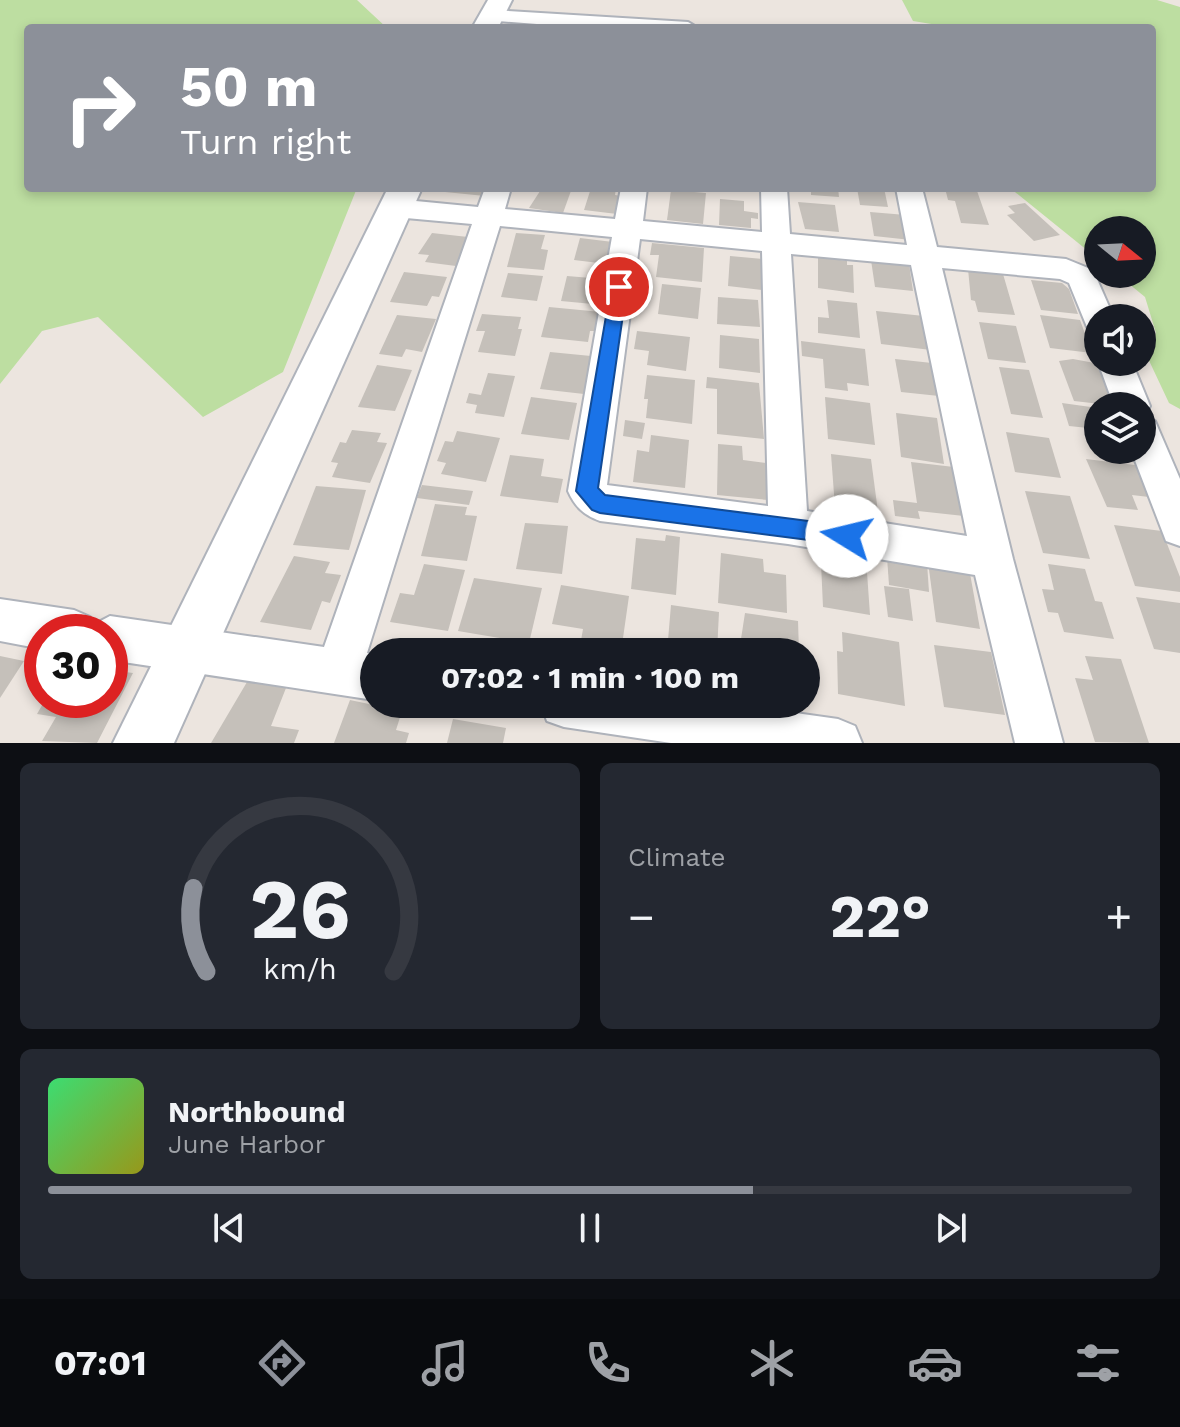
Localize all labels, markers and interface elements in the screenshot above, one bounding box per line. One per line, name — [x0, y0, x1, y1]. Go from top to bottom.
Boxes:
text: 50 m — [180, 54, 317, 120]
icon: right — [48, 56, 152, 160]
text: Turn right — [180, 121, 351, 163]
north arrow — [1084, 216, 1156, 288]
map controls — [1084, 216, 1156, 464]
pin — [585, 253, 653, 321]
icon: arrive — [597, 265, 641, 309]
button: sound — [1084, 304, 1156, 376]
button: layers — [1084, 392, 1156, 464]
position arrow — [805, 494, 889, 578]
speed limit sign: 30 — [24, 614, 128, 718]
text: 07:02 · 1 min · 100 m — [441, 660, 739, 695]
text: Climate — [628, 842, 726, 872]
text: 26 — [250, 861, 350, 958]
text: 22° — [829, 881, 931, 952]
text: − — [628, 891, 655, 943]
text: + — [1105, 891, 1132, 943]
text: km/h — [263, 952, 337, 986]
text: Northbound — [168, 1094, 345, 1129]
text: June Harbor — [168, 1129, 325, 1159]
icon: previous — [207, 1206, 251, 1250]
icon: pause — [568, 1206, 612, 1250]
icon: next — [929, 1206, 973, 1250]
icon: directions — [254, 1335, 310, 1391]
icon: music — [417, 1335, 473, 1391]
icon: phone — [580, 1335, 636, 1391]
icon: climate — [744, 1335, 800, 1391]
icon: car — [907, 1335, 963, 1391]
icon: filters — [1070, 1335, 1126, 1391]
text: 07:01 — [54, 1342, 147, 1384]

